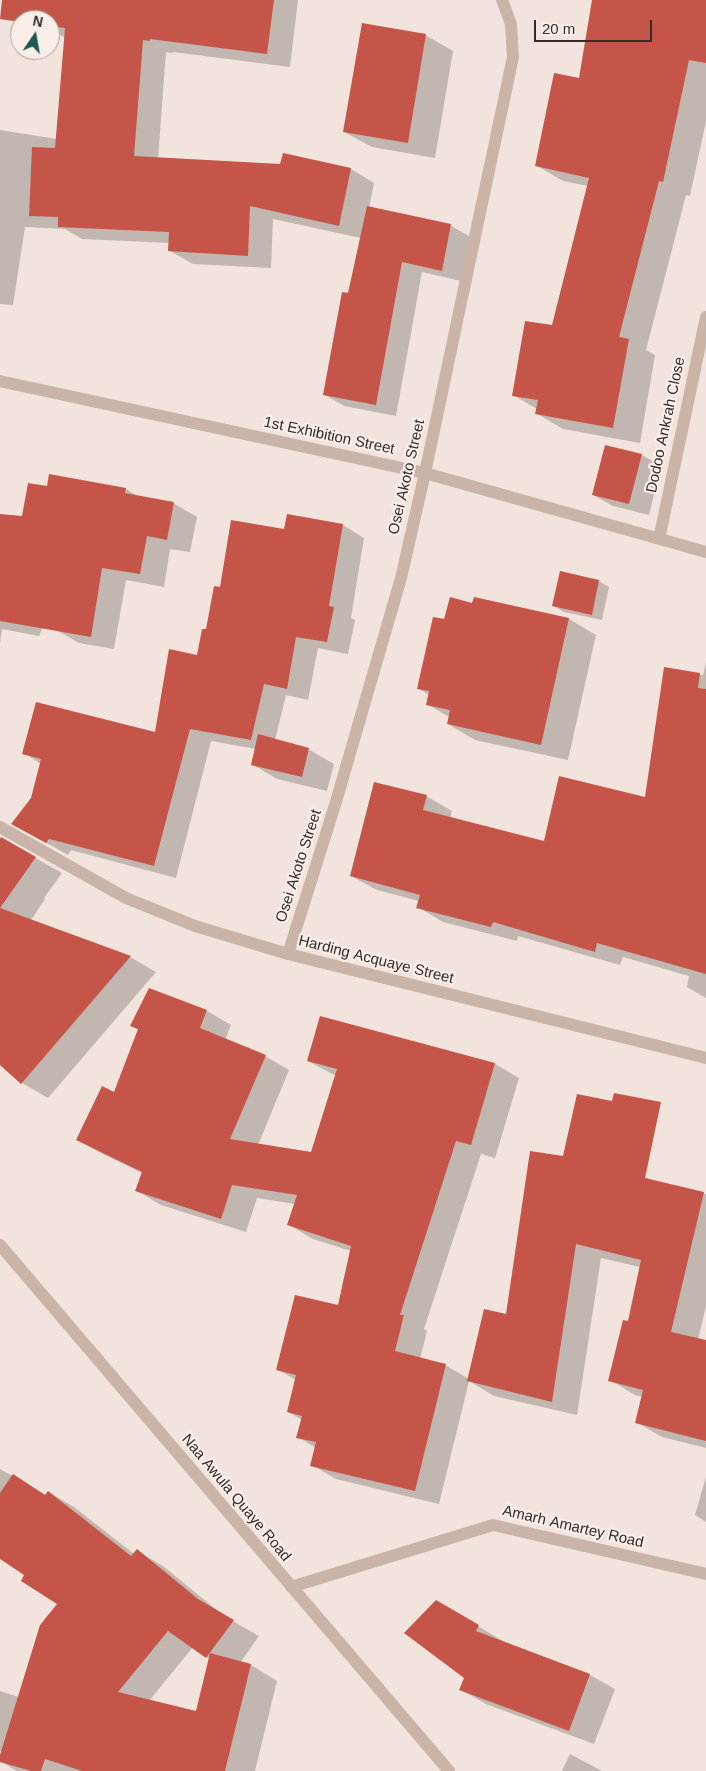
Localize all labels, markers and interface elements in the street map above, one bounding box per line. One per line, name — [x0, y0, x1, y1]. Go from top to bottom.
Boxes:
north arrow — [10, 10, 60, 60]
scale bar — [536, 10, 654, 42]
text: N — [31, 12, 45, 30]
text: 20 m — [542, 20, 575, 37]
street label: Dodoo Ankrah Close — [643, 355, 689, 495]
street label: 1st Exhibition Street — [262, 413, 396, 459]
street label: Osei Akoto Street — [385, 418, 429, 536]
street label: Osei Akoto Street — [272, 807, 326, 925]
street label: Harding Acquaye Street — [297, 932, 455, 988]
street label: Naa Awula Quaye Road — [177, 1431, 295, 1565]
street label: Amarh Amartey Road — [501, 1502, 645, 1552]

